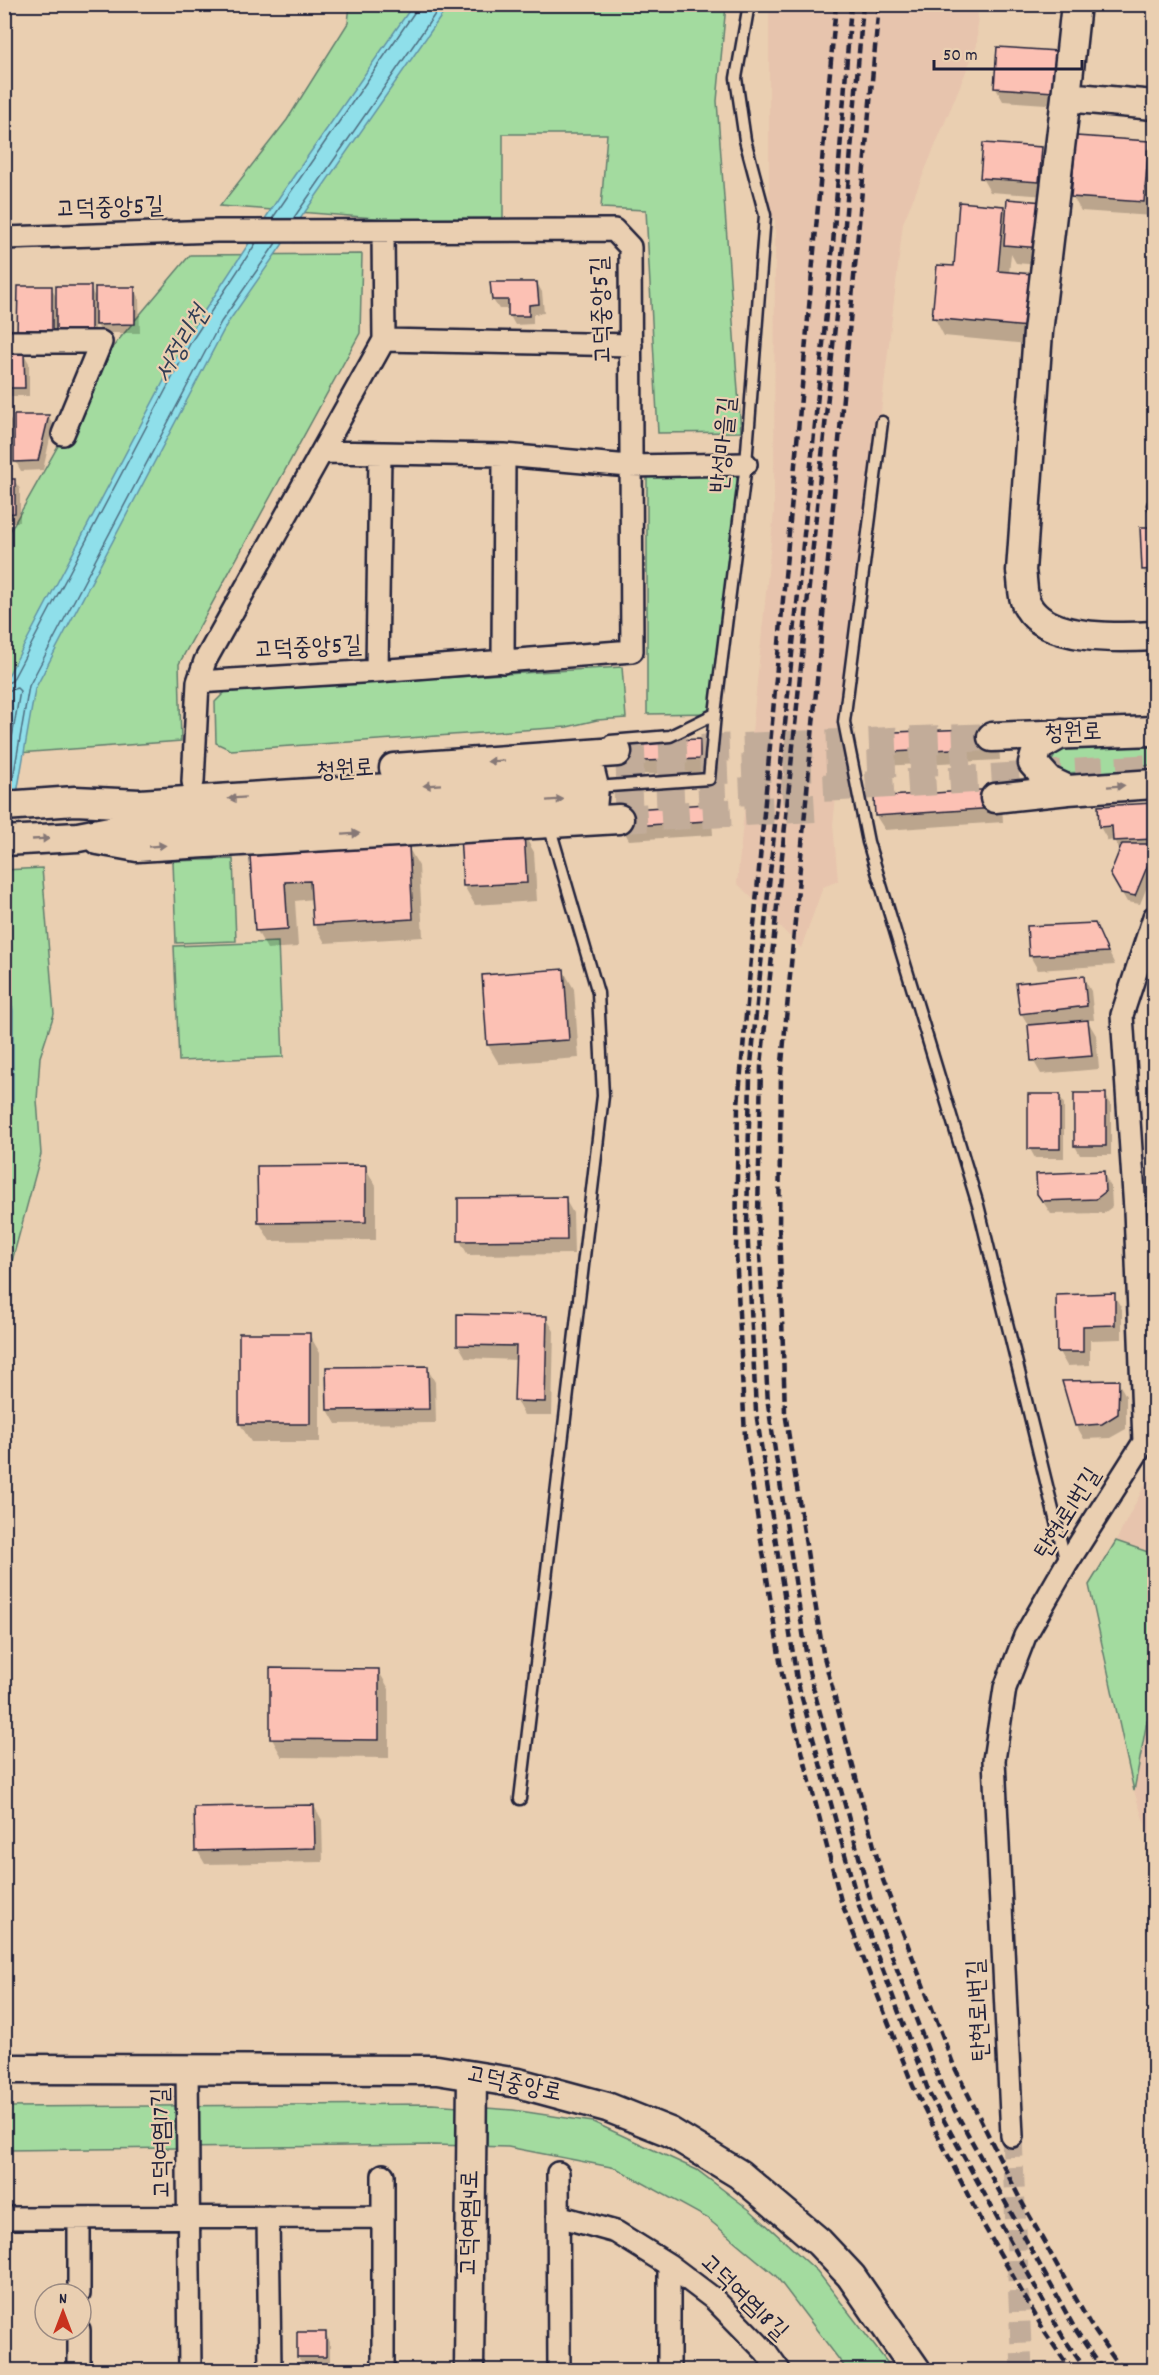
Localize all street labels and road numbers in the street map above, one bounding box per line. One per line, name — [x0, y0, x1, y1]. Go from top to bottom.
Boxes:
street label: 고덕중앙5길 — [56, 190, 164, 228]
street label: 고덕중앙5길 — [584, 256, 622, 364]
street label: 반성마을길 — [704, 395, 746, 495]
street label: 고덕중앙5길 — [253, 629, 363, 669]
street label: 청원로 — [1043, 716, 1103, 752]
street label: 청원로 — [315, 752, 375, 790]
street label: 탄현로1번길 — [1028, 1462, 1110, 1566]
street label: 탄현로1번길 — [960, 1958, 1000, 2062]
street label: 고덕중앙로 — [463, 2058, 565, 2112]
street label: 고덕여염17길 — [145, 2087, 181, 2199]
street label: 고덕여염4로 — [453, 2169, 489, 2277]
street label: 고덕여염18길 — [691, 2247, 795, 2349]

